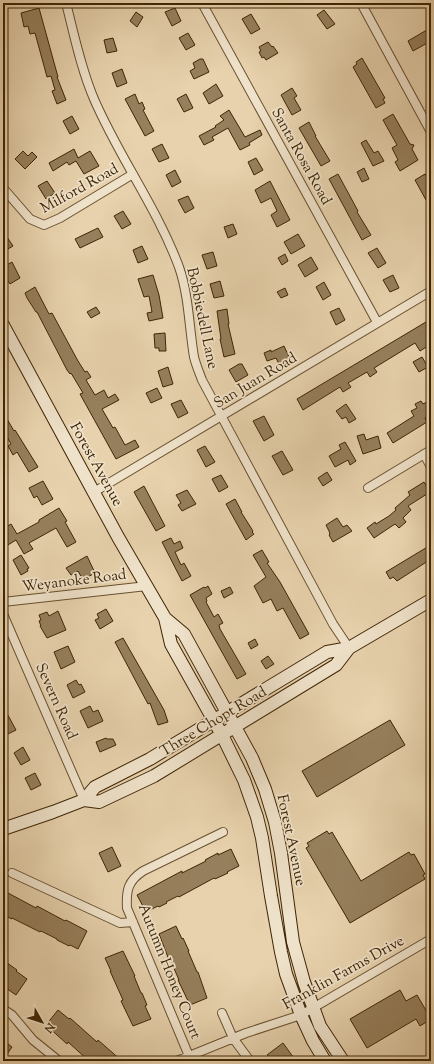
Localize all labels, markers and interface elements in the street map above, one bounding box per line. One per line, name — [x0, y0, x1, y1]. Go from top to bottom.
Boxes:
street label: Santa Rosa Road — [265, 104, 336, 210]
street label: Milford Road — [37, 159, 123, 219]
street label: Bobbiedell Lane — [181, 266, 223, 371]
street label: San Juan Road — [210, 348, 302, 414]
street label: Forest Avenue — [64, 419, 127, 511]
street label: Weyanoke Road — [21, 565, 128, 598]
street label: Severn Road — [29, 660, 82, 744]
street label: Three Chopt Road — [156, 682, 272, 762]
street label: Forest Avenue — [271, 793, 310, 888]
street label: Autumn Honey Court — [132, 901, 205, 1042]
street label: Franklin Farms Drive — [279, 931, 408, 1016]
north arrow — [22, 1002, 62, 1042]
text: N — [40, 1018, 59, 1036]

